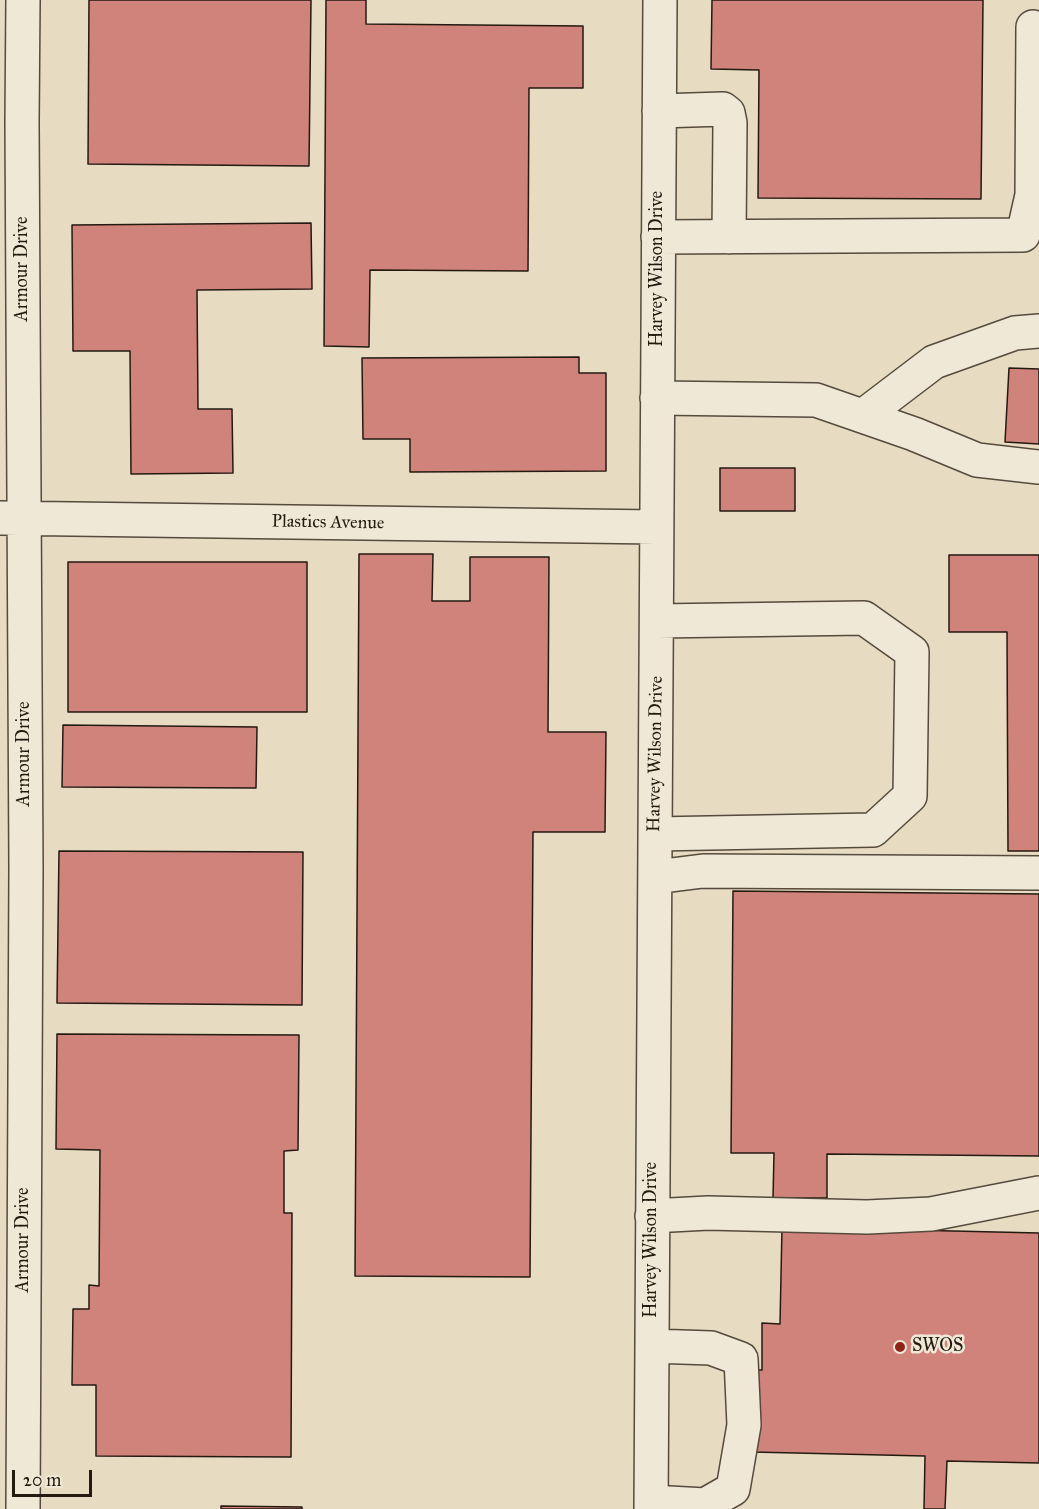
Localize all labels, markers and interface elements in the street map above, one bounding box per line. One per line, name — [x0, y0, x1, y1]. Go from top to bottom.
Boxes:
street label: Harvey Wilson Drive — [647, 191, 669, 347]
street label: Armour Drive — [12, 217, 34, 321]
street label: Plastics Avenue — [271, 511, 385, 535]
street label: Harvey Wilson Drive — [644, 676, 668, 832]
street label: Armour Drive — [14, 702, 36, 806]
street label: Harvey Wilson Drive — [641, 1162, 663, 1318]
street label: Armour Drive — [13, 1188, 35, 1292]
place label: SWOS — [912, 1336, 963, 1358]
marker: SWOS — [893, 1340, 907, 1354]
scale bar — [15, 1458, 94, 1496]
text: 20 m — [23, 1469, 61, 1491]

